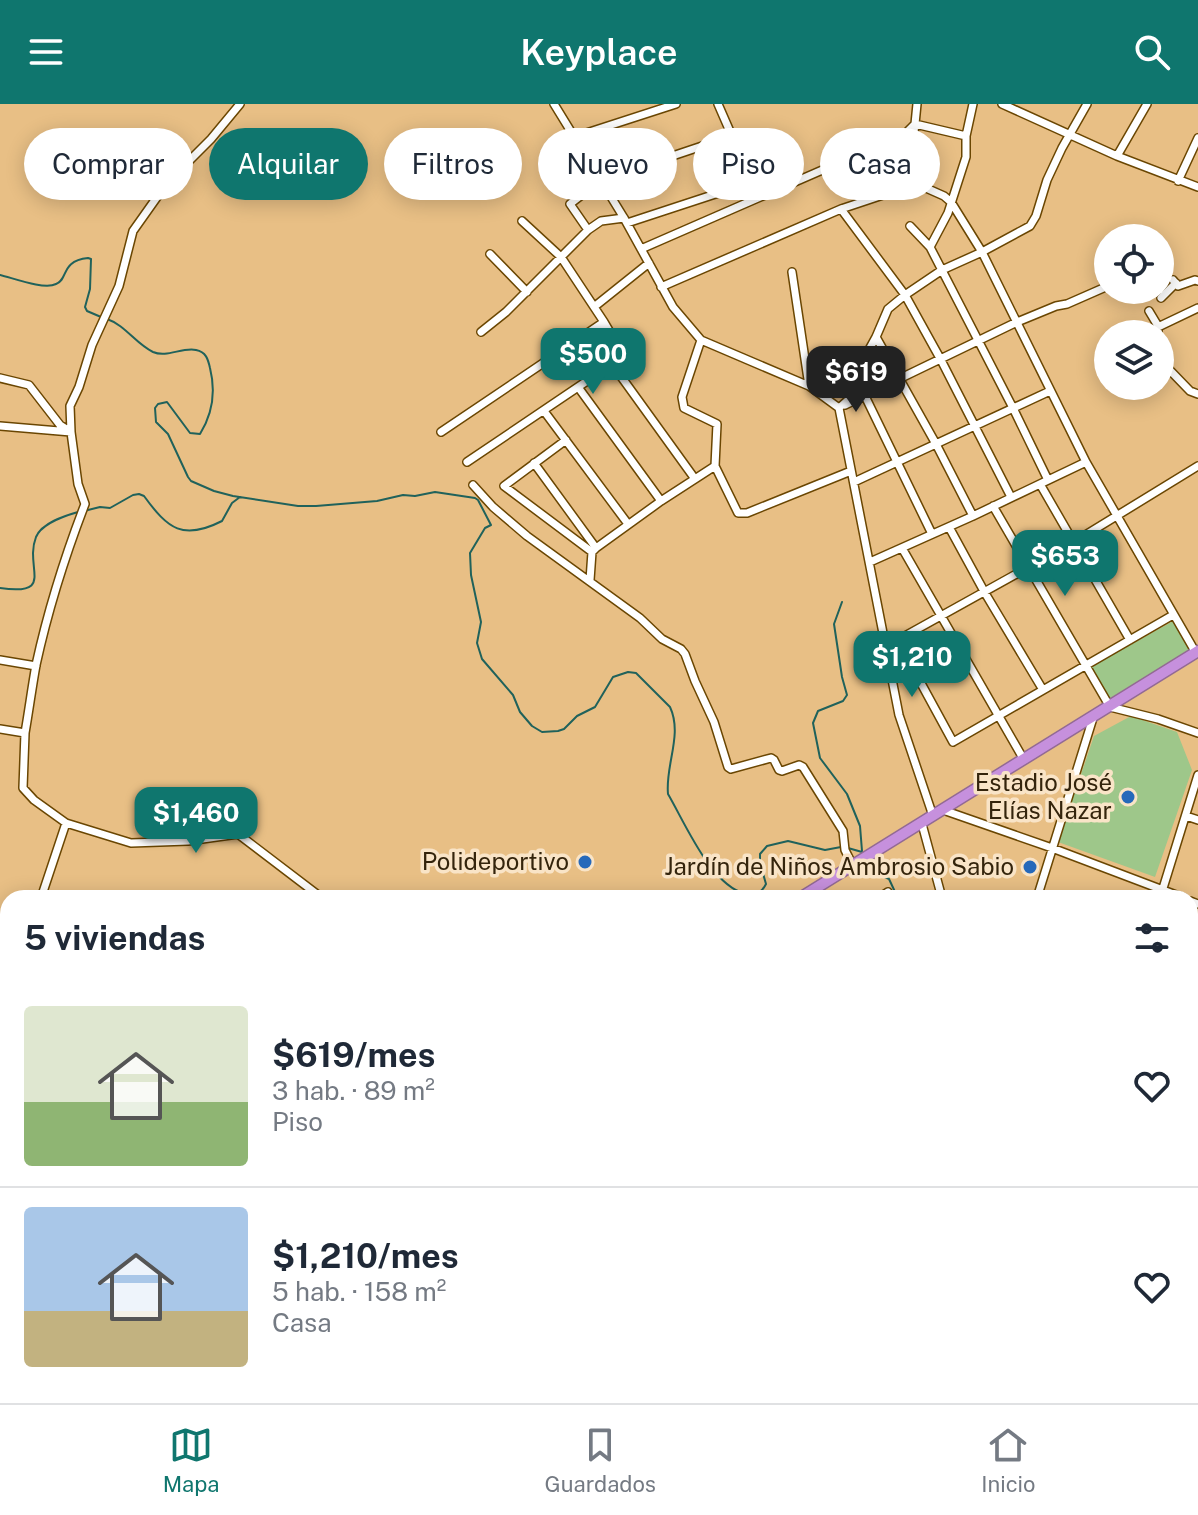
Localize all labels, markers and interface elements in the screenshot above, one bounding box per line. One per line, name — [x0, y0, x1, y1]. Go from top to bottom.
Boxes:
icon: menu — [24, 30, 68, 74]
icon: search — [1130, 30, 1174, 74]
text: Keyplace — [520, 31, 678, 73]
chip: Comprar — [24, 128, 193, 200]
chip: Alquilar — [209, 128, 368, 200]
chip: Filtros — [384, 128, 522, 200]
chip: Nuevo — [538, 128, 677, 200]
chip: Piso — [693, 128, 804, 200]
chip: Casa — [820, 128, 940, 200]
map controls — [1094, 224, 1174, 400]
button: locate — [1094, 224, 1174, 304]
button: layers — [1094, 320, 1174, 400]
pin: $500 — [546, 328, 640, 396]
text: $500 — [559, 338, 627, 369]
pin: $619 — [809, 346, 903, 414]
text: $619 — [824, 356, 888, 387]
pin: $653 — [1018, 530, 1112, 598]
text: $653 — [1030, 540, 1100, 571]
pin: $1,210 — [847, 631, 977, 699]
text: $1,210 — [872, 641, 952, 672]
place label: Estadio José Elías Nazar — [975, 768, 1112, 824]
pin: $1,460 — [131, 787, 261, 855]
marker: Estadio José Elías Nazar — [1119, 788, 1137, 806]
text: $1,460 — [153, 797, 239, 828]
place label: Polideportivo — [422, 847, 569, 875]
place label: Jardín de Niños Ambrosio Sabio — [664, 852, 1014, 880]
marker: Polideportivo — [576, 853, 594, 871]
marker: Jardín de Niños Ambrosio Sabio — [1021, 858, 1039, 876]
icon: filters — [1130, 916, 1174, 960]
text: 5 viviendas — [24, 918, 206, 958]
text: $619/mes — [272, 1035, 435, 1075]
icon: home — [88, 1038, 184, 1134]
icon: heart — [1130, 1064, 1174, 1108]
text: 3 hab. · 89 m² — [272, 1075, 435, 1106]
text: Piso — [272, 1106, 323, 1137]
text: $1,210/mes — [272, 1236, 459, 1276]
icon: home — [88, 1239, 184, 1335]
icon: heart — [1130, 1265, 1174, 1309]
text: 5 hab. · 158 m² — [272, 1276, 446, 1307]
text: Casa — [272, 1307, 332, 1338]
tab: Mapa — [163, 1423, 219, 1497]
tab: Guardados — [545, 1423, 656, 1497]
tab: Inicio — [981, 1423, 1035, 1497]

